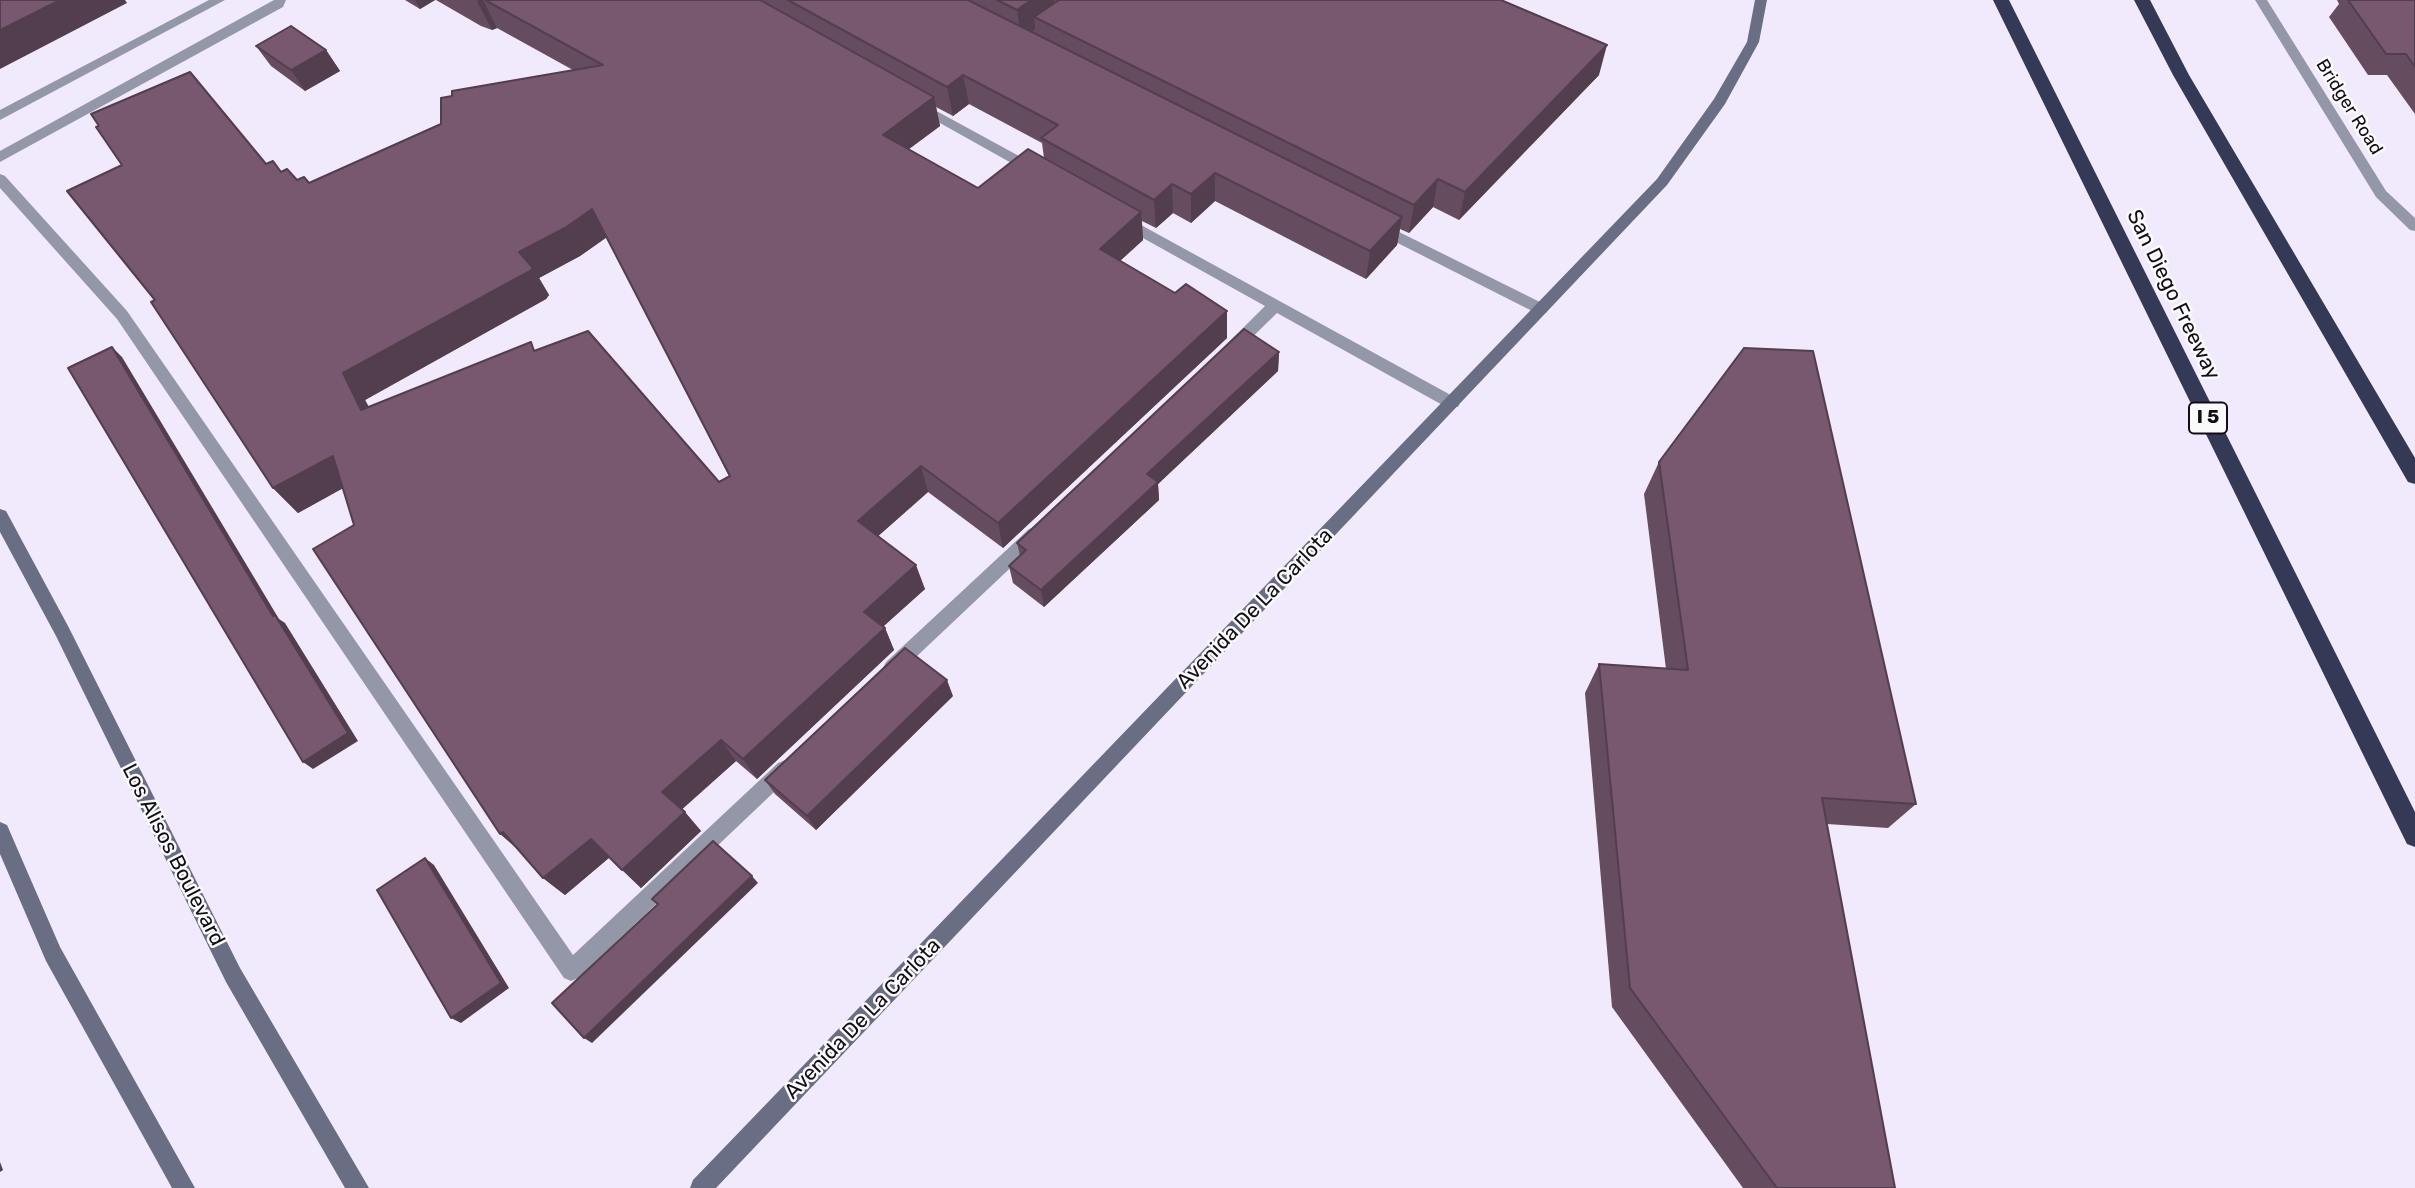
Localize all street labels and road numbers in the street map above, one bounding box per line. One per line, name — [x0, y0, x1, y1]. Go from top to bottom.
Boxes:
street label: Bridger Road — [2311, 55, 2387, 159]
street label: San Diego Freeway — [2121, 206, 2225, 384]
road number: I 5 — [2189, 402, 2227, 434]
street label: Avenida De La Carlota — [1172, 523, 1338, 695]
street label: Los Alisos Boulevard — [116, 760, 230, 950]
street label: Avenida De La Carlota — [780, 933, 946, 1105]

